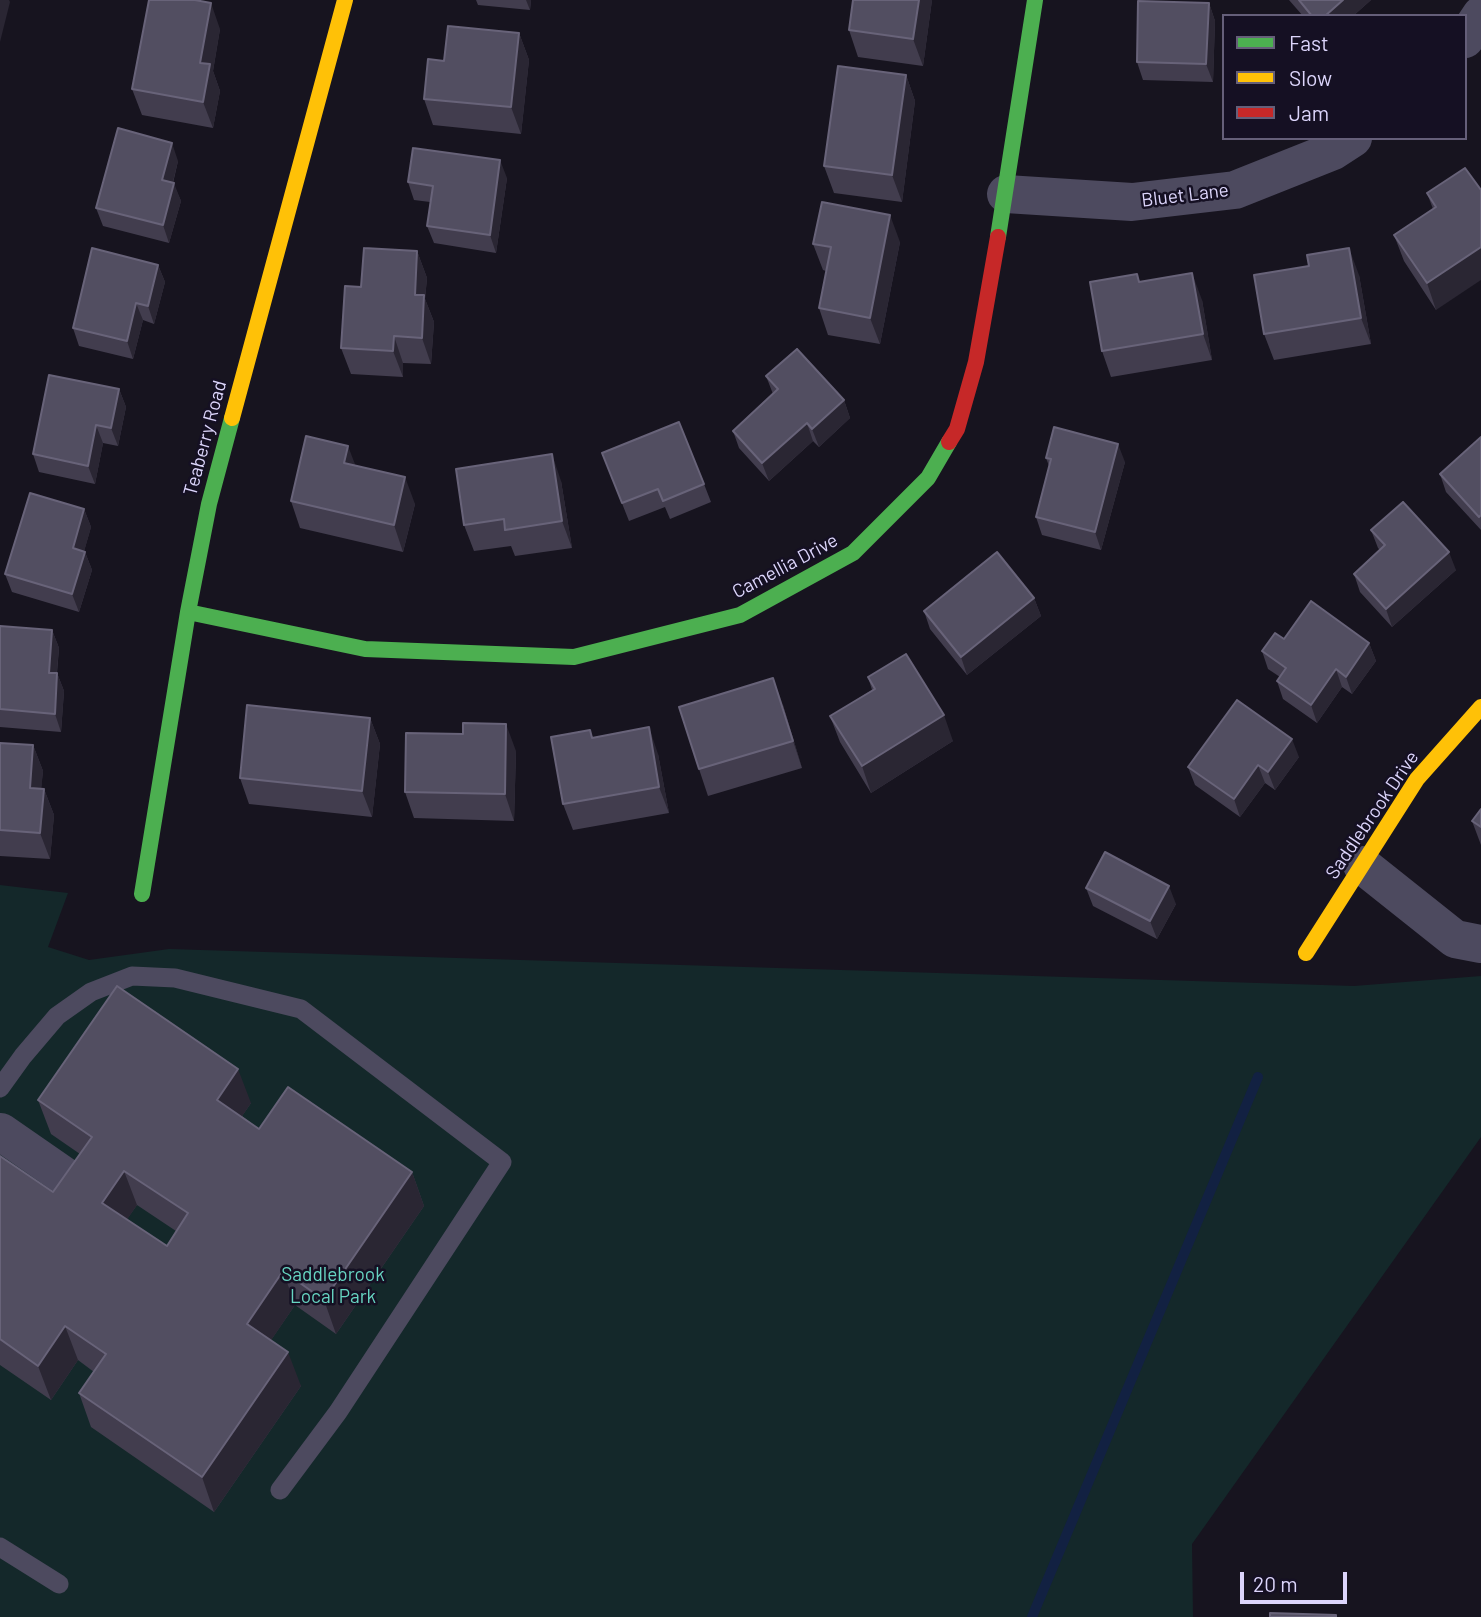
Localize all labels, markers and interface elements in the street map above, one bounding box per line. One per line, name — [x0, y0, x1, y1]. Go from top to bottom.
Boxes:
legend — [1222, 14, 1467, 140]
text: Fast — [1289, 30, 1329, 55]
text: Slow — [1289, 65, 1332, 90]
text: Jam — [1289, 100, 1329, 125]
street label: Bluet Lane — [1140, 178, 1230, 212]
street label: Teaberry Road — [179, 378, 231, 498]
street label: Camellia Drive — [728, 529, 842, 603]
street label: Saddlebrook Drive — [1321, 747, 1423, 883]
park label: Saddlebrook Local Park — [281, 1264, 385, 1308]
scale bar — [1243, 1558, 1350, 1602]
text: 20 m — [1253, 1571, 1298, 1596]

